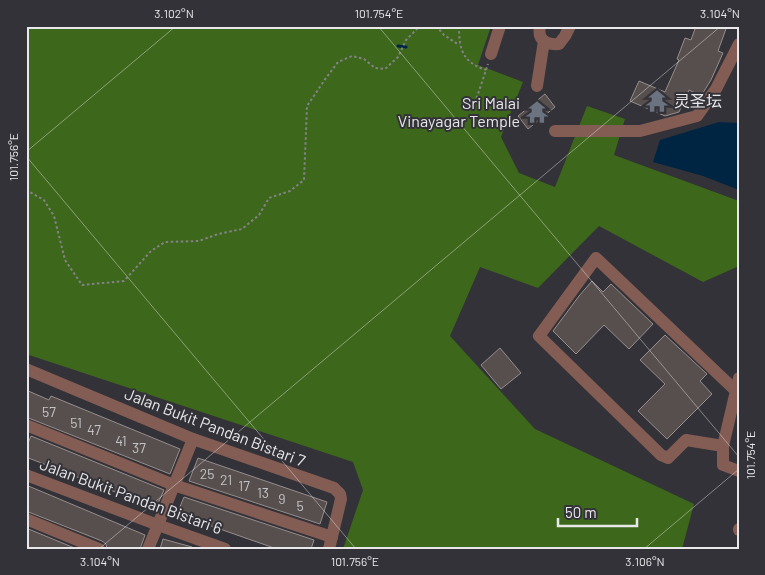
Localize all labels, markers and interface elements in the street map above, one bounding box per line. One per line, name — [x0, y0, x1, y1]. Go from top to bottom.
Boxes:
text: 3.102°N — [154, 6, 194, 20]
text: 101.754°E — [355, 6, 403, 20]
text: 3.104°N — [700, 6, 740, 20]
temple icon: 灵圣坛 — [644, 88, 670, 114]
place label: 灵圣坛 — [674, 91, 722, 110]
place label: Sri Malai Vinayagar Temple — [398, 93, 520, 130]
temple icon: Sri Malai Vinayagar Temple — [524, 99, 550, 125]
text: 101.756°E — [6, 133, 20, 181]
street label: Jalan Bukit Pandan Bistari 7 — [122, 383, 309, 470]
house number: 57 — [42, 403, 56, 420]
house number: 51 — [70, 414, 82, 431]
house number: 47 — [87, 421, 101, 438]
text: 101.754°E — [743, 431, 757, 479]
house number: 41 — [115, 432, 127, 449]
house number: 37 — [132, 439, 146, 456]
street label: Jalan Bukit Pandan Bistari 6 — [37, 454, 225, 537]
house number: 25 — [200, 465, 214, 482]
house number: 21 — [220, 471, 232, 488]
house number: 17 — [238, 477, 250, 494]
house number: 13 — [257, 484, 269, 501]
house number: 9 — [278, 490, 286, 507]
scale bar — [558, 495, 636, 527]
house number: 5 — [296, 497, 304, 514]
text: 50 m — [565, 503, 597, 521]
text: 3.104°N — [80, 554, 120, 568]
text: 101.756°E — [331, 554, 379, 568]
text: 3.106°N — [625, 554, 665, 568]

